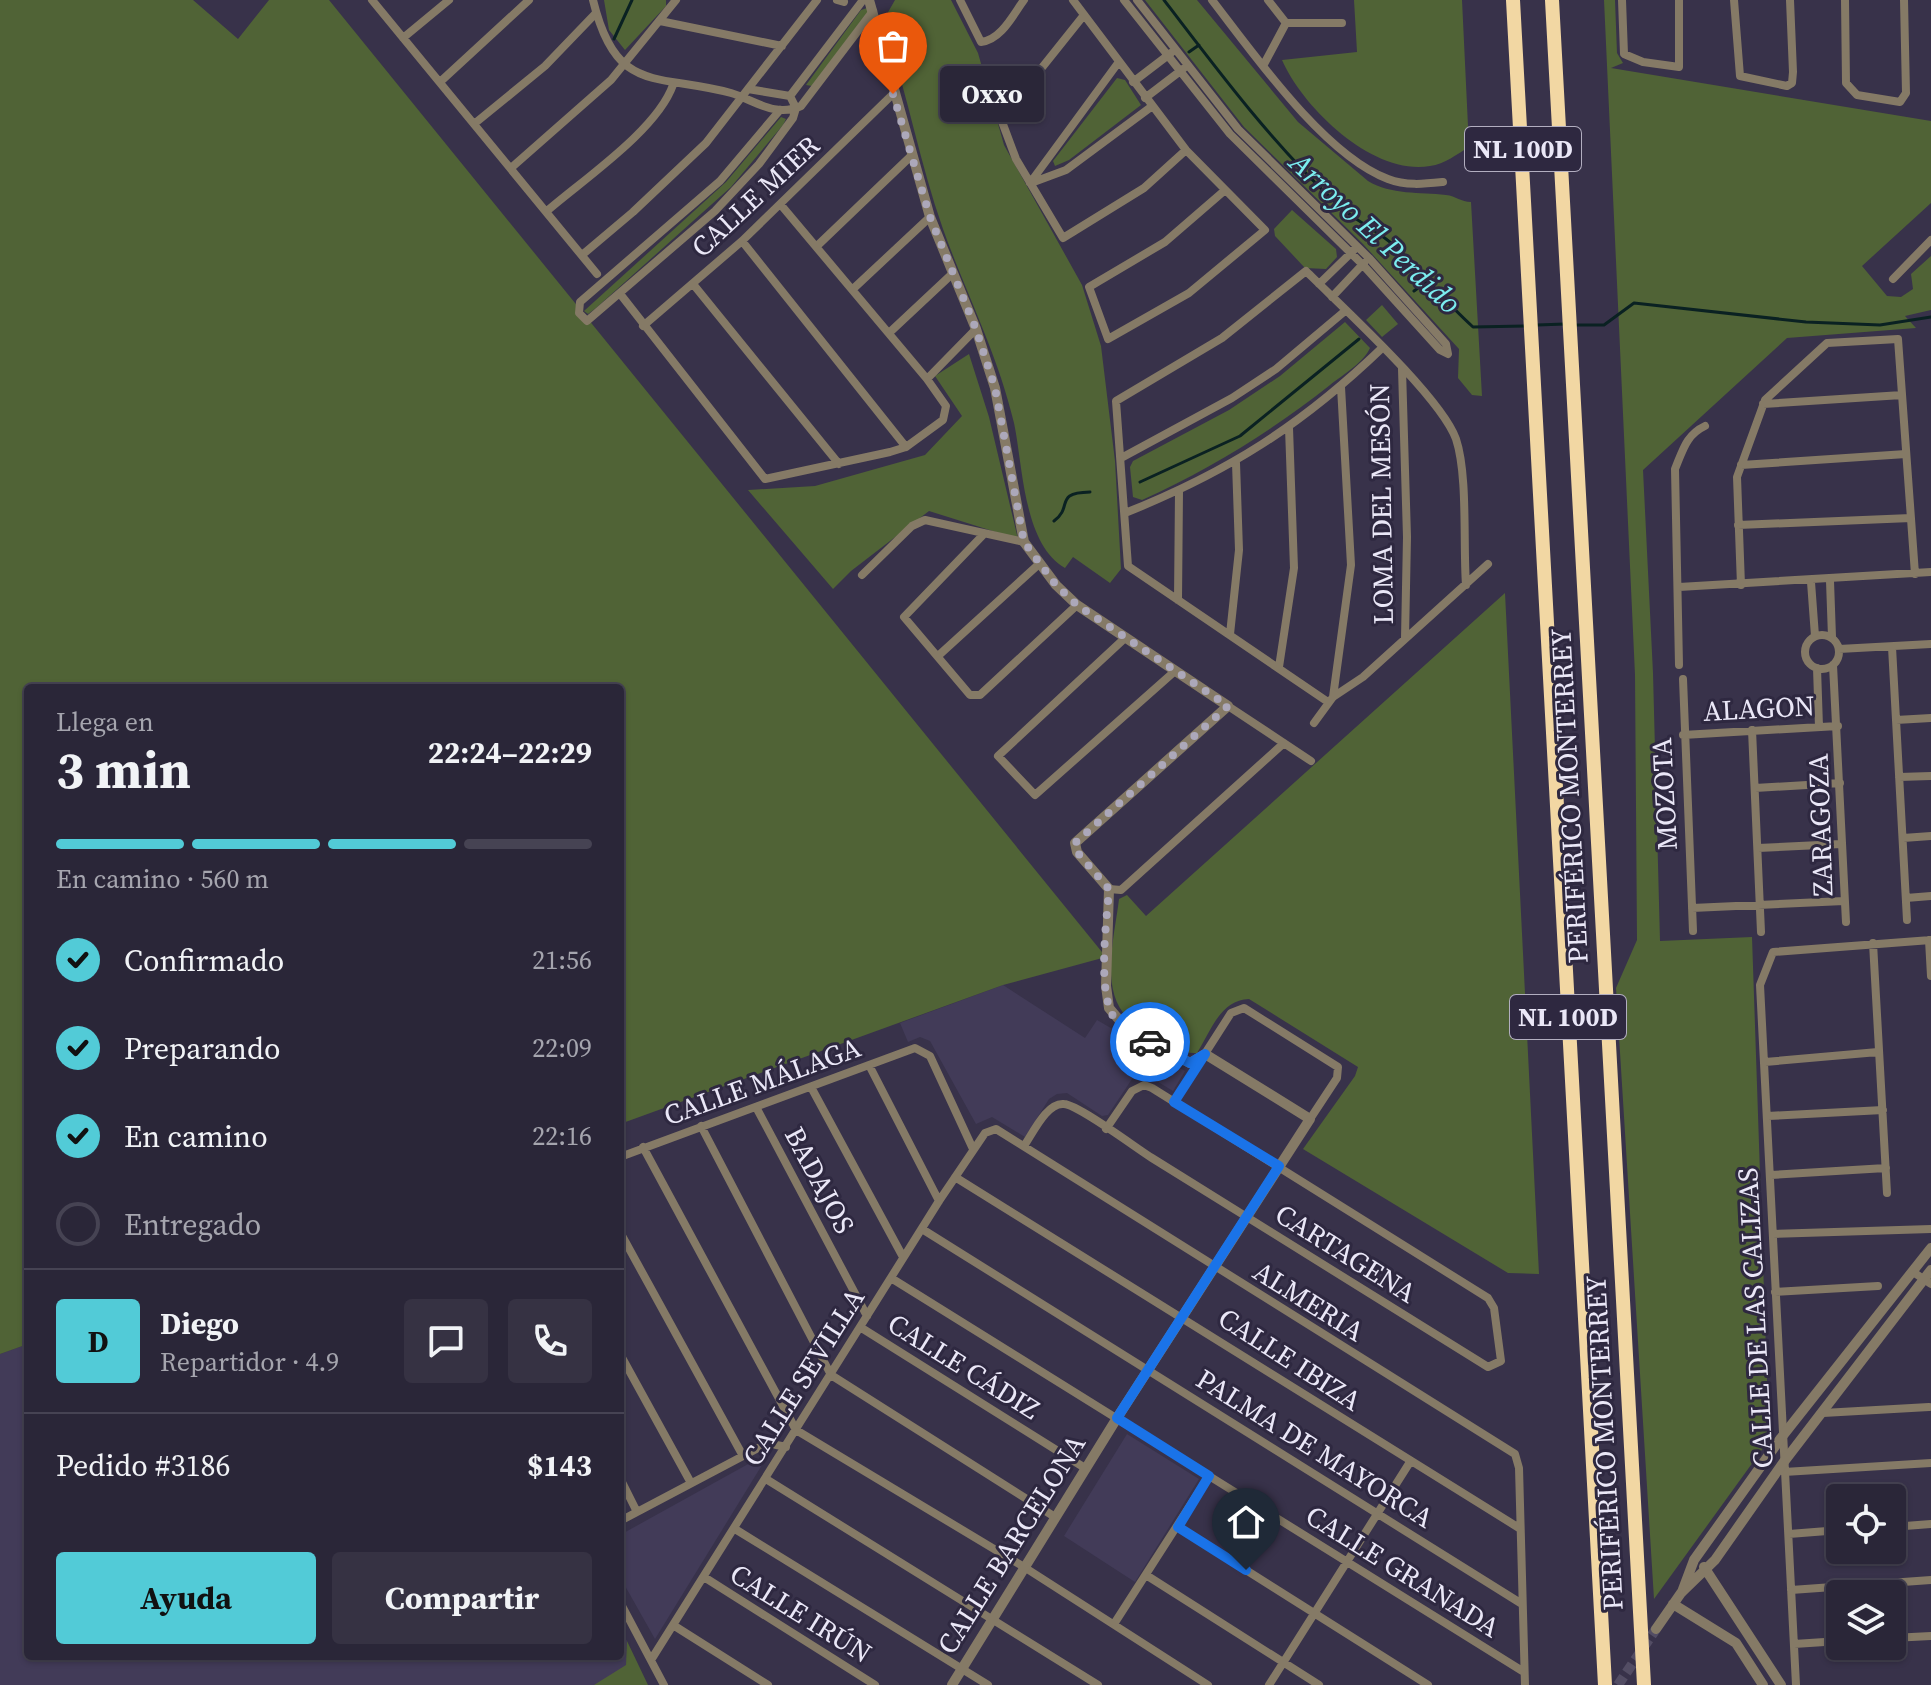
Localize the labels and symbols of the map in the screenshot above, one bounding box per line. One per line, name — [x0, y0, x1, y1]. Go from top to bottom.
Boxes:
pin — [859, 12, 927, 94]
callout: Oxxo — [941, 66, 1045, 122]
street label: CALLE MIER — [683, 127, 827, 265]
road number: NL 100D — [1465, 127, 1581, 171]
water label: Arroyo El Perdido — [1279, 141, 1470, 323]
street label: LOMA DEL MESÓN — [1360, 383, 1402, 625]
street label: PERIFÉRICO MONTERREY — [1541, 627, 1597, 964]
street label: ALAGON — [1702, 686, 1816, 730]
street label: MOZOTA — [1642, 736, 1686, 851]
street label: ZARAGOZA — [1799, 753, 1841, 897]
road number: NL 100D — [1510, 995, 1626, 1039]
courier — [1110, 1002, 1190, 1082]
street label: CALLE MÁLAGA — [658, 1028, 866, 1134]
street label: BADAJOS — [776, 1120, 864, 1240]
street label: CALLE DE LAS CALIZAS — [1728, 1167, 1782, 1469]
street label: CARTAGENA — [1268, 1195, 1424, 1312]
street label: ALMERIA — [1246, 1252, 1372, 1350]
street label: PERIFÉRICO MONTERREY — [1576, 1274, 1632, 1611]
street label: CALLE SEVILLA — [733, 1281, 873, 1473]
street label: CALLE IBIZA — [1211, 1299, 1369, 1420]
street label: CALLE CÁDIZ — [881, 1304, 1047, 1428]
street label: PALMA DE MAYORCA — [1189, 1360, 1441, 1537]
street label: CALLE BARCELONA — [928, 1427, 1094, 1661]
pin — [1212, 1488, 1280, 1570]
street label: CALLE GRANADA — [1299, 1496, 1507, 1646]
street label: CALLE IRÚN — [723, 1554, 879, 1672]

